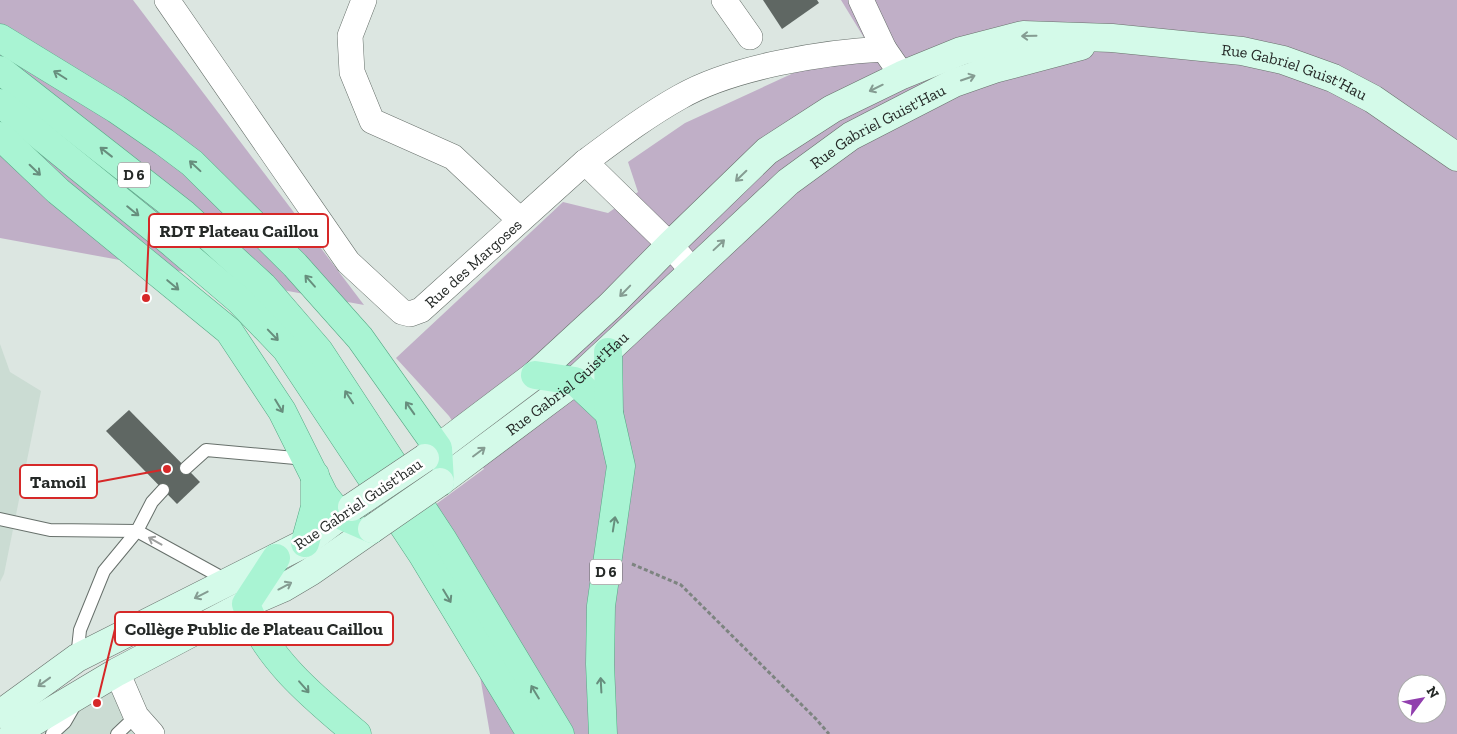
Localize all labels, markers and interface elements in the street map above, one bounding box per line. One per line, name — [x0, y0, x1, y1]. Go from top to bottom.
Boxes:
one-way arrow — [1021, 31, 1037, 41]
street label: Rue Gabriel Guist'Hau — [1221, 39, 1371, 104]
one-way arrow — [54, 70, 68, 80]
one-way arrow — [960, 73, 976, 82]
street label: Rue Gabriel Guist'Hau — [806, 80, 948, 172]
one-way arrow — [868, 83, 883, 93]
one-way arrow — [100, 147, 113, 158]
one-way arrow — [188, 160, 201, 172]
road number: D 6 — [118, 162, 150, 188]
one-way arrow — [29, 164, 42, 176]
one-way arrow — [734, 170, 747, 182]
one-way arrow — [126, 206, 139, 217]
callout: RDT Plateau Caillou — [149, 214, 328, 247]
street label: Rue des Margoses — [421, 215, 525, 312]
text: RDT Plateau Caillou — [159, 220, 319, 242]
one-way arrow — [713, 239, 725, 251]
one-way arrow — [304, 275, 315, 288]
one-way arrow — [167, 280, 180, 291]
one-way arrow — [619, 284, 631, 297]
street label: Rue Gabriel Guist'Hau — [502, 327, 632, 439]
one-way arrow — [267, 329, 279, 342]
one-way arrow — [344, 391, 354, 405]
one-way arrow — [275, 399, 285, 413]
one-way arrow — [405, 401, 415, 415]
one-way arrow — [472, 447, 485, 458]
street label: Rue Gabriel Guist'hau — [290, 454, 426, 554]
callout: Tamoil — [20, 465, 97, 498]
text: Tamoil — [30, 471, 86, 493]
one-way arrow — [609, 516, 619, 532]
one-way arrow — [148, 535, 162, 545]
road number: D 6 — [590, 560, 622, 584]
one-way arrow — [277, 581, 292, 590]
one-way arrow — [443, 588, 453, 602]
one-way arrow — [194, 591, 209, 600]
callout: Collège Public de Plateau Caillou — [115, 612, 393, 645]
text: Collège Public de Plateau Caillou — [125, 618, 384, 640]
north arrow — [1397, 674, 1447, 724]
one-way arrow — [37, 677, 51, 687]
one-way arrow — [596, 678, 605, 694]
one-way arrow — [299, 681, 310, 694]
text: N — [1423, 683, 1443, 702]
one-way arrow — [529, 686, 539, 700]

